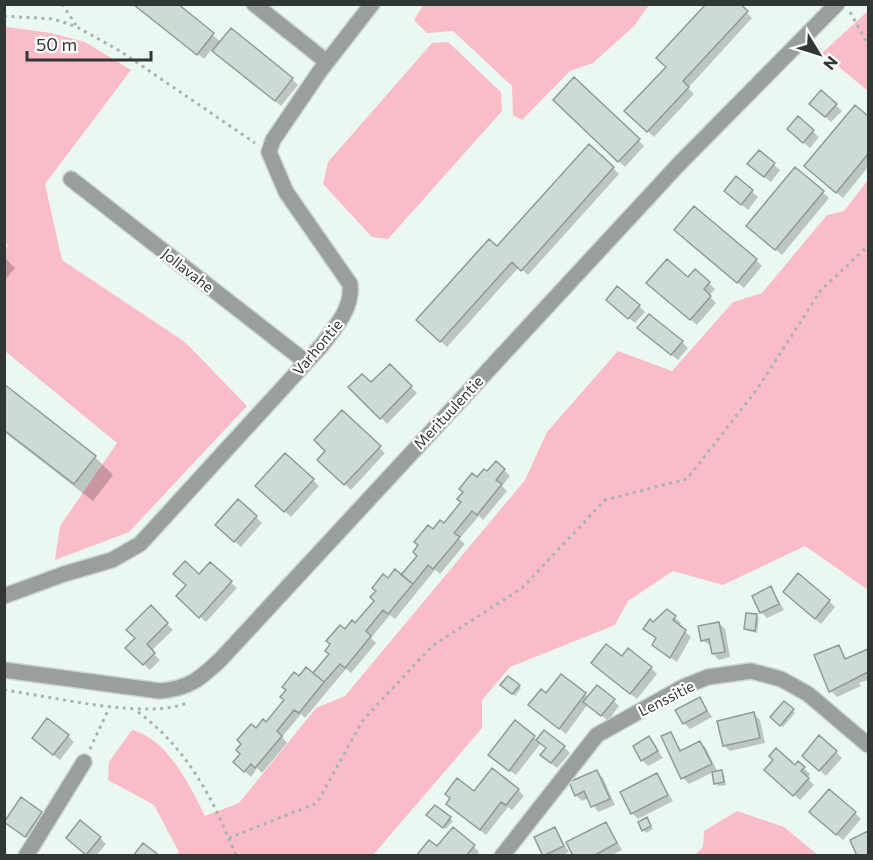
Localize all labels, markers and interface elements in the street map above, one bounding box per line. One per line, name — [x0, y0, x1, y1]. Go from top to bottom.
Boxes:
scale bar — [27, 24, 152, 62]
north arrow — [789, 24, 849, 84]
text: 50 m — [36, 33, 77, 55]
text: N — [820, 53, 842, 74]
street label: Jollavahe — [159, 244, 217, 296]
street label: Varhontie — [288, 315, 346, 379]
street label: Merituulentie — [410, 372, 486, 452]
street label: Lenssitie — [635, 676, 697, 720]

